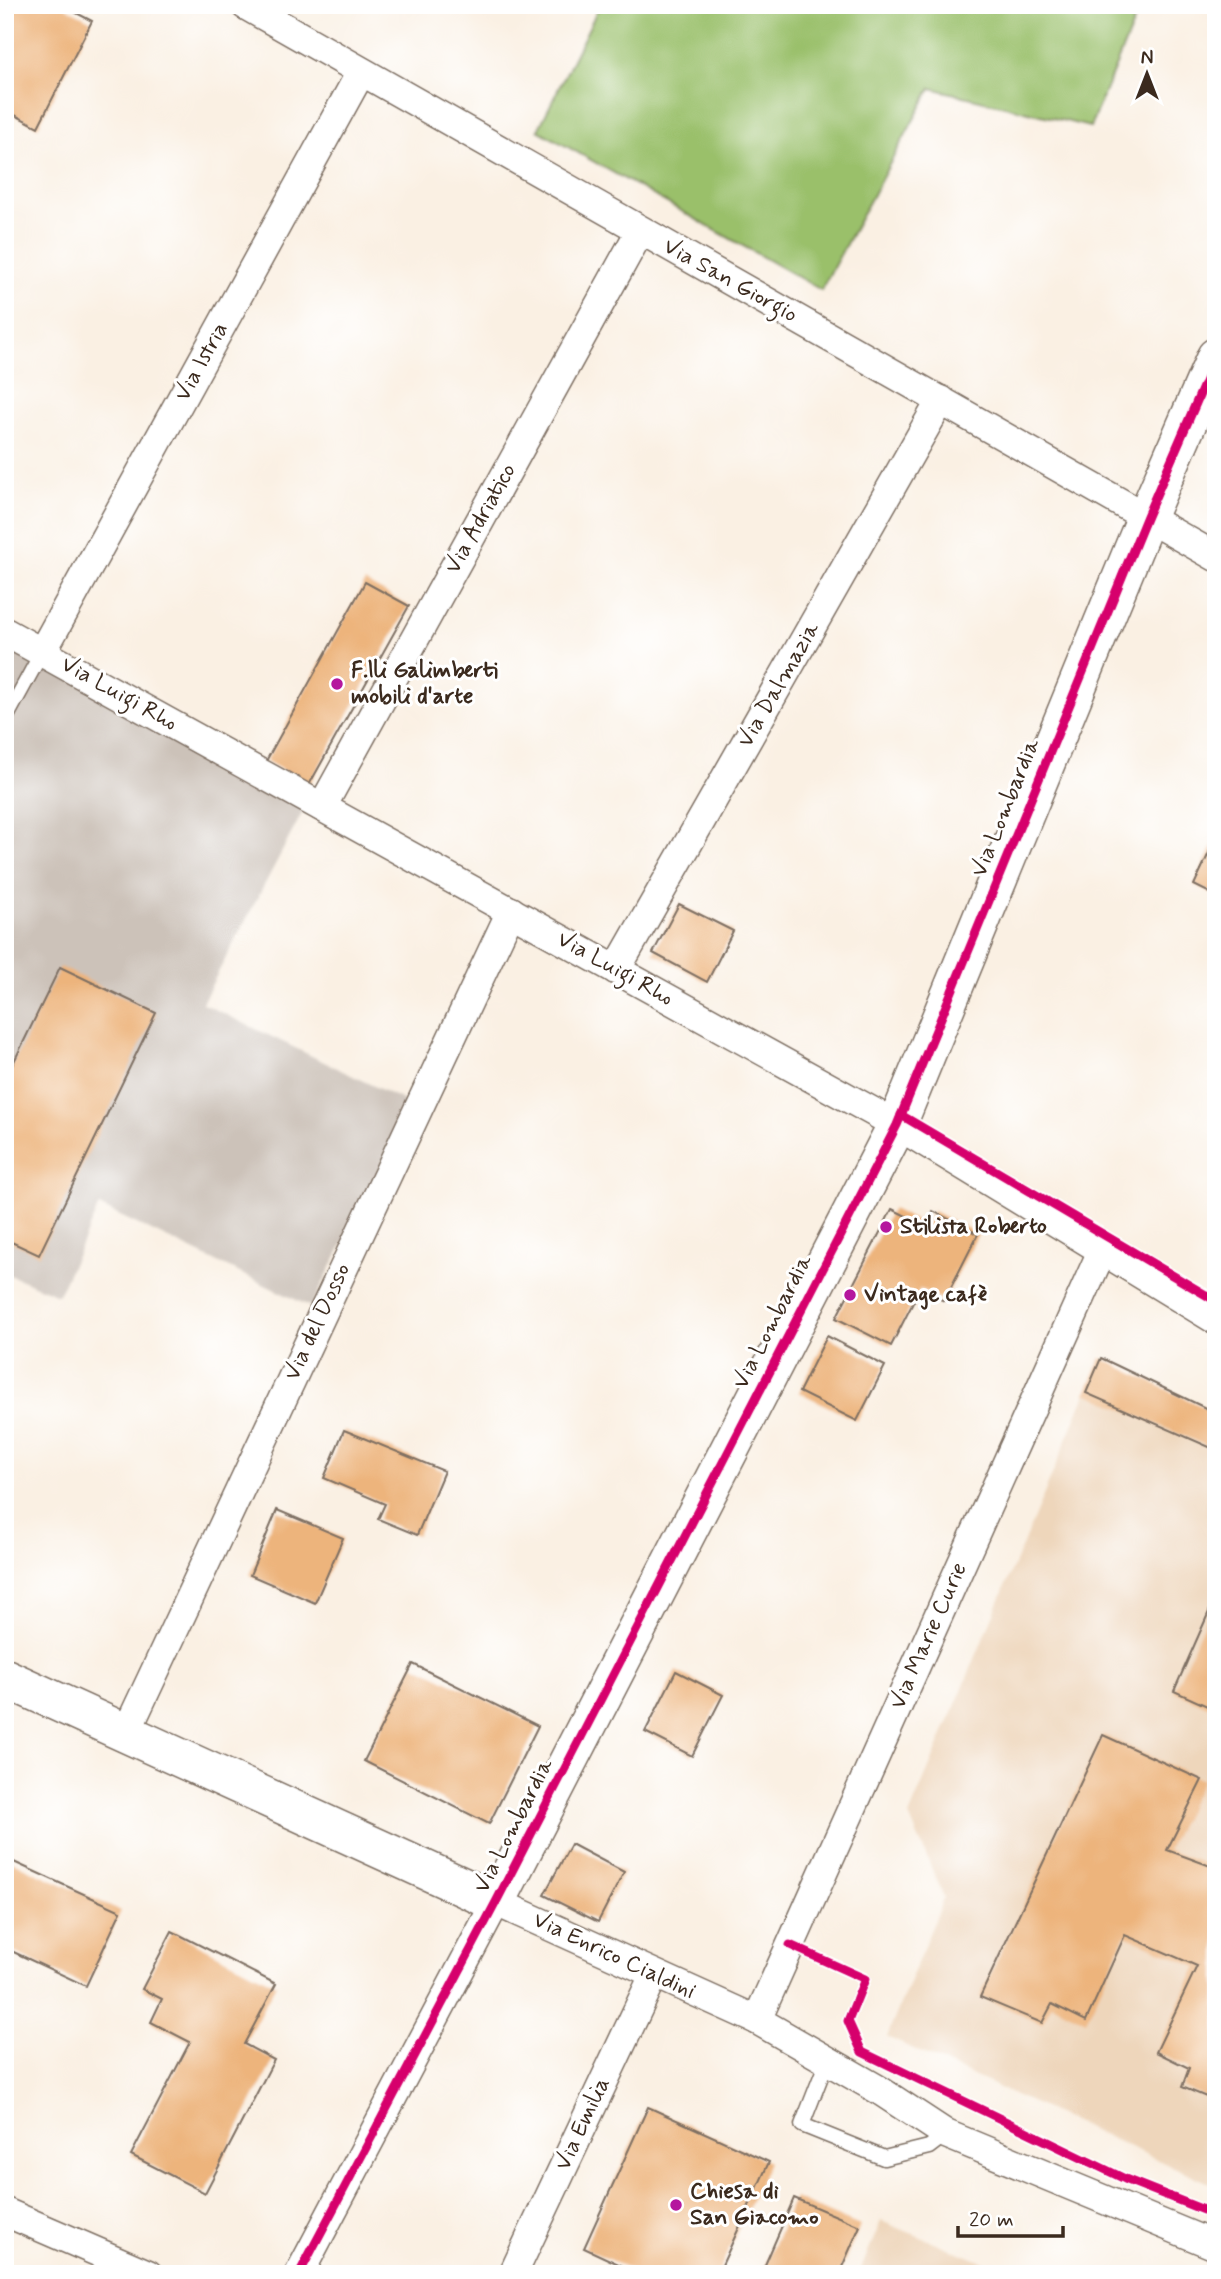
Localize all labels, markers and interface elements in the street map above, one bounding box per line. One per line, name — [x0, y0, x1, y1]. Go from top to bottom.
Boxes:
north arrow — [1112, 38, 1182, 108]
text: N — [1141, 46, 1153, 71]
street label: Via San Giorgio — [657, 232, 802, 332]
street label: Via Istria — [168, 317, 236, 407]
street label: Via Adriatico — [438, 459, 524, 579]
street label: Via Dalmazia — [731, 617, 827, 753]
street label: Via Luigi Rho — [55, 650, 183, 740]
place label: F.lli Galimberti mobili d'arte — [351, 656, 498, 712]
marker: F.lli Galimberti mobili d'arte — [329, 676, 345, 692]
street label: Via Lombardia — [965, 734, 1047, 882]
street label: Via Luigi Rho — [551, 925, 679, 1015]
place label: Stilista Roberto — [900, 1212, 1047, 1242]
marker: Stilista Roberto — [878, 1219, 894, 1235]
street label: Via Lombardia — [726, 1250, 820, 1394]
street label: Via del Dosso — [278, 1259, 358, 1385]
place label: Vintage cafè — [864, 1280, 988, 1310]
marker: Vintage cafè — [842, 1287, 858, 1303]
street label: Via Marie Curie — [883, 1558, 975, 1714]
street label: Via Lombardia — [467, 1754, 561, 1898]
street label: Via Enrico Cialdini — [528, 1905, 700, 2007]
street label: Via Emilia — [548, 2073, 618, 2175]
place label: Chiesa di San Giacomo — [690, 2177, 819, 2233]
scale bar — [958, 2195, 1064, 2239]
marker: Chiesa di San Giacomo — [668, 2197, 684, 2213]
text: 20 m — [969, 2206, 1014, 2234]

